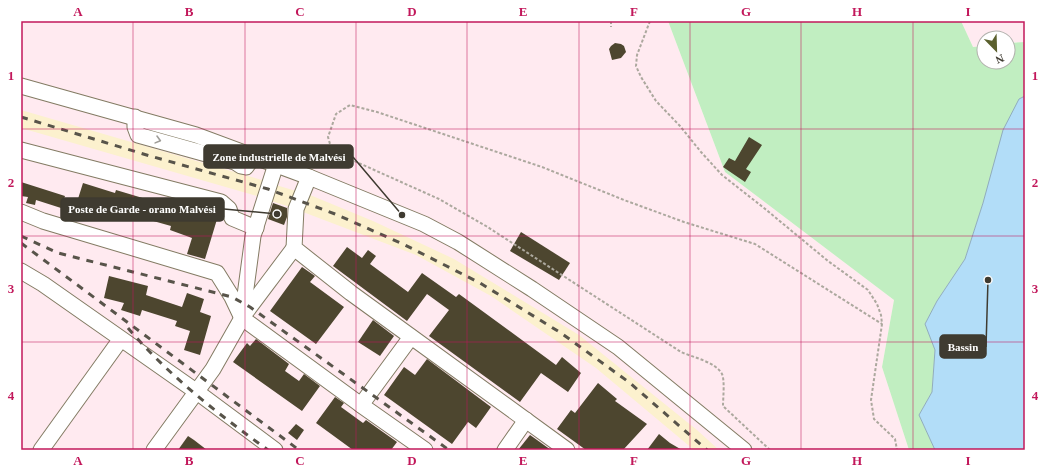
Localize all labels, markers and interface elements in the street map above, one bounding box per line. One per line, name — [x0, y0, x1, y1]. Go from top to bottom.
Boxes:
text: A — [73, 4, 83, 19]
text: B — [185, 4, 194, 19]
text: C — [295, 4, 305, 19]
text: D — [407, 4, 417, 19]
text: E — [519, 4, 527, 19]
text: F — [630, 4, 638, 19]
text: G — [741, 4, 751, 19]
text: H — [852, 4, 862, 19]
text: I — [965, 4, 971, 19]
north arrow — [976, 30, 1016, 70]
text: N — [994, 52, 1006, 66]
text: 1 — [8, 68, 14, 83]
text: 1 — [1032, 68, 1038, 83]
one-way arrow — [154, 135, 161, 144]
callout: Zone industrielle de Malvési — [204, 145, 353, 168]
text: Zone industrielle de Malvési — [213, 151, 345, 163]
text: 2 — [8, 175, 14, 190]
text: 2 — [1032, 175, 1038, 190]
callout: Poste de Garde - orano Malvési — [61, 198, 224, 221]
text: Poste de Garde - orano Malvési — [68, 203, 216, 215]
text: 3 — [8, 281, 15, 296]
text: 3 — [1032, 281, 1039, 296]
callout: Bassin — [940, 335, 986, 358]
text: Bassin — [948, 341, 978, 353]
text: 4 — [8, 388, 15, 403]
text: 4 — [1032, 388, 1039, 403]
text: A — [73, 453, 83, 468]
text: B — [185, 453, 194, 468]
text: C — [295, 453, 305, 468]
text: D — [407, 453, 417, 468]
text: E — [519, 453, 527, 468]
text: F — [630, 453, 638, 468]
text: G — [741, 453, 751, 468]
text: H — [852, 453, 862, 468]
text: I — [965, 453, 971, 468]

